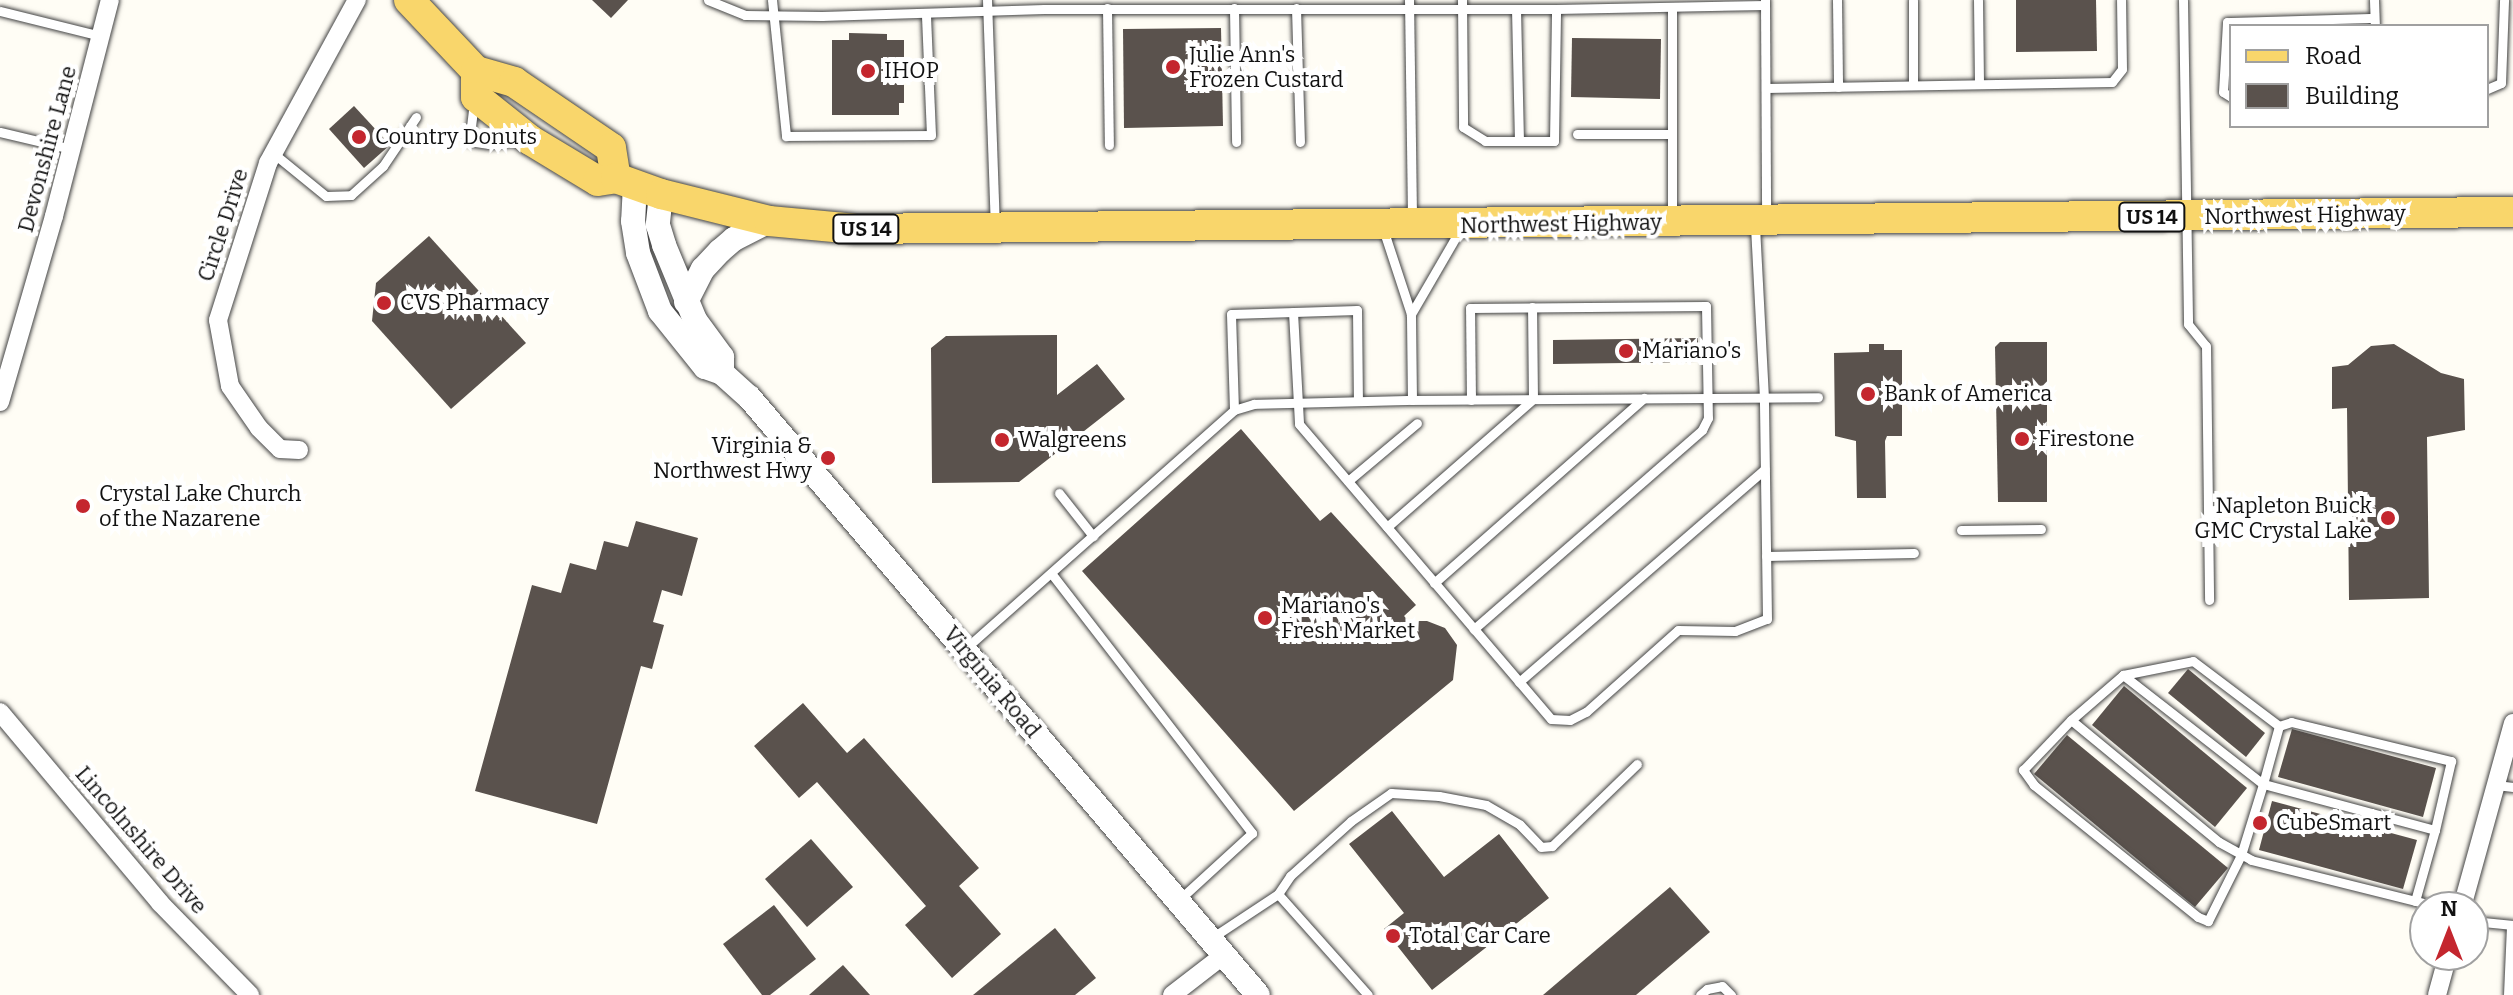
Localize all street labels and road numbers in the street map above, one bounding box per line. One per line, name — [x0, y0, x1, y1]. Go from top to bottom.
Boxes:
street label: Devonshire Lane — [12, 63, 82, 235]
street label: Circle Drive — [192, 165, 254, 285]
street label: Northwest Highway — [2204, 200, 2406, 230]
road number: US 14 — [2118, 201, 2186, 233]
street label: Northwest Highway — [1460, 209, 1662, 239]
road number: US 14 — [832, 213, 900, 245]
street label: Virginia Road — [938, 621, 1046, 743]
street label: Lincolnshire Drive — [70, 761, 212, 919]

